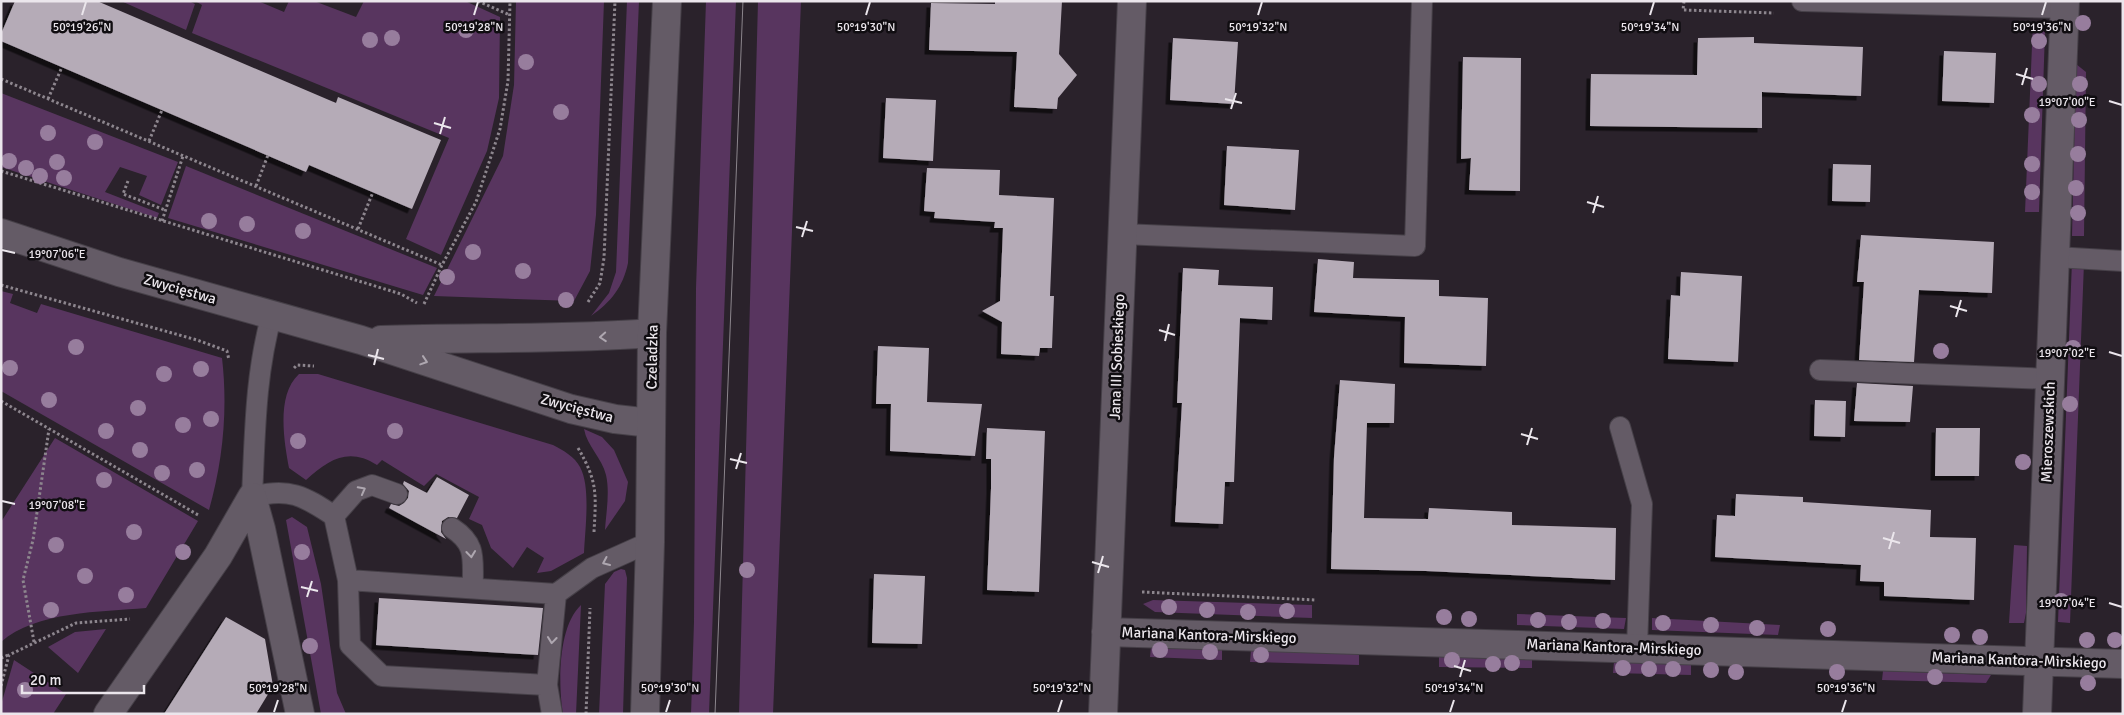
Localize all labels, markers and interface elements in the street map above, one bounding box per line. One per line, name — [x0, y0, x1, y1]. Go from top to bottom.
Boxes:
text: 50°19'26"N — [53, 20, 111, 35]
text: 50°19'28"N — [445, 20, 503, 35]
text: 50°19'30"N — [837, 20, 895, 35]
text: 50°19'32"N — [1229, 20, 1287, 35]
text: 50°19'34"N — [1621, 20, 1679, 35]
text: 50°19'36"N — [2013, 20, 2071, 35]
text: 19°07'00"E — [2038, 95, 2096, 110]
text: 19°07'06"E — [28, 247, 86, 262]
street label: Zwycięstwa — [142, 270, 218, 308]
street label: Jana III Sobieskiego — [1106, 293, 1128, 420]
street label: Czeladzka — [642, 324, 662, 390]
one-way arrow — [599, 331, 607, 342]
text: 19°07'02"E — [2038, 346, 2096, 361]
one-way arrow — [419, 355, 427, 365]
street label: Mieroszewskich — [2037, 381, 2059, 483]
street label: Zwycięstwa — [539, 390, 615, 426]
one-way arrow — [356, 486, 365, 496]
text: 19°07'08"E — [28, 498, 86, 513]
one-way arrow — [465, 550, 476, 558]
one-way arrow — [602, 555, 611, 566]
text: 19°07'04"E — [2038, 596, 2096, 611]
street label: Mariana Kantora-Mirskiego — [1121, 623, 1297, 647]
street label: Mariana Kantora-Mirskiego — [1526, 635, 1702, 659]
one-way arrow — [546, 636, 557, 644]
street label: Mariana Kantora-Mirskiego — [1931, 648, 2107, 672]
scale bar — [22, 662, 145, 694]
text: 20 m — [30, 671, 61, 689]
text: 50°19'28"N — [249, 681, 307, 696]
text: 50°19'30"N — [641, 681, 699, 696]
text: 50°19'32"N — [1033, 681, 1091, 696]
text: 50°19'34"N — [1425, 681, 1483, 696]
text: 50°19'36"N — [1817, 681, 1875, 696]

